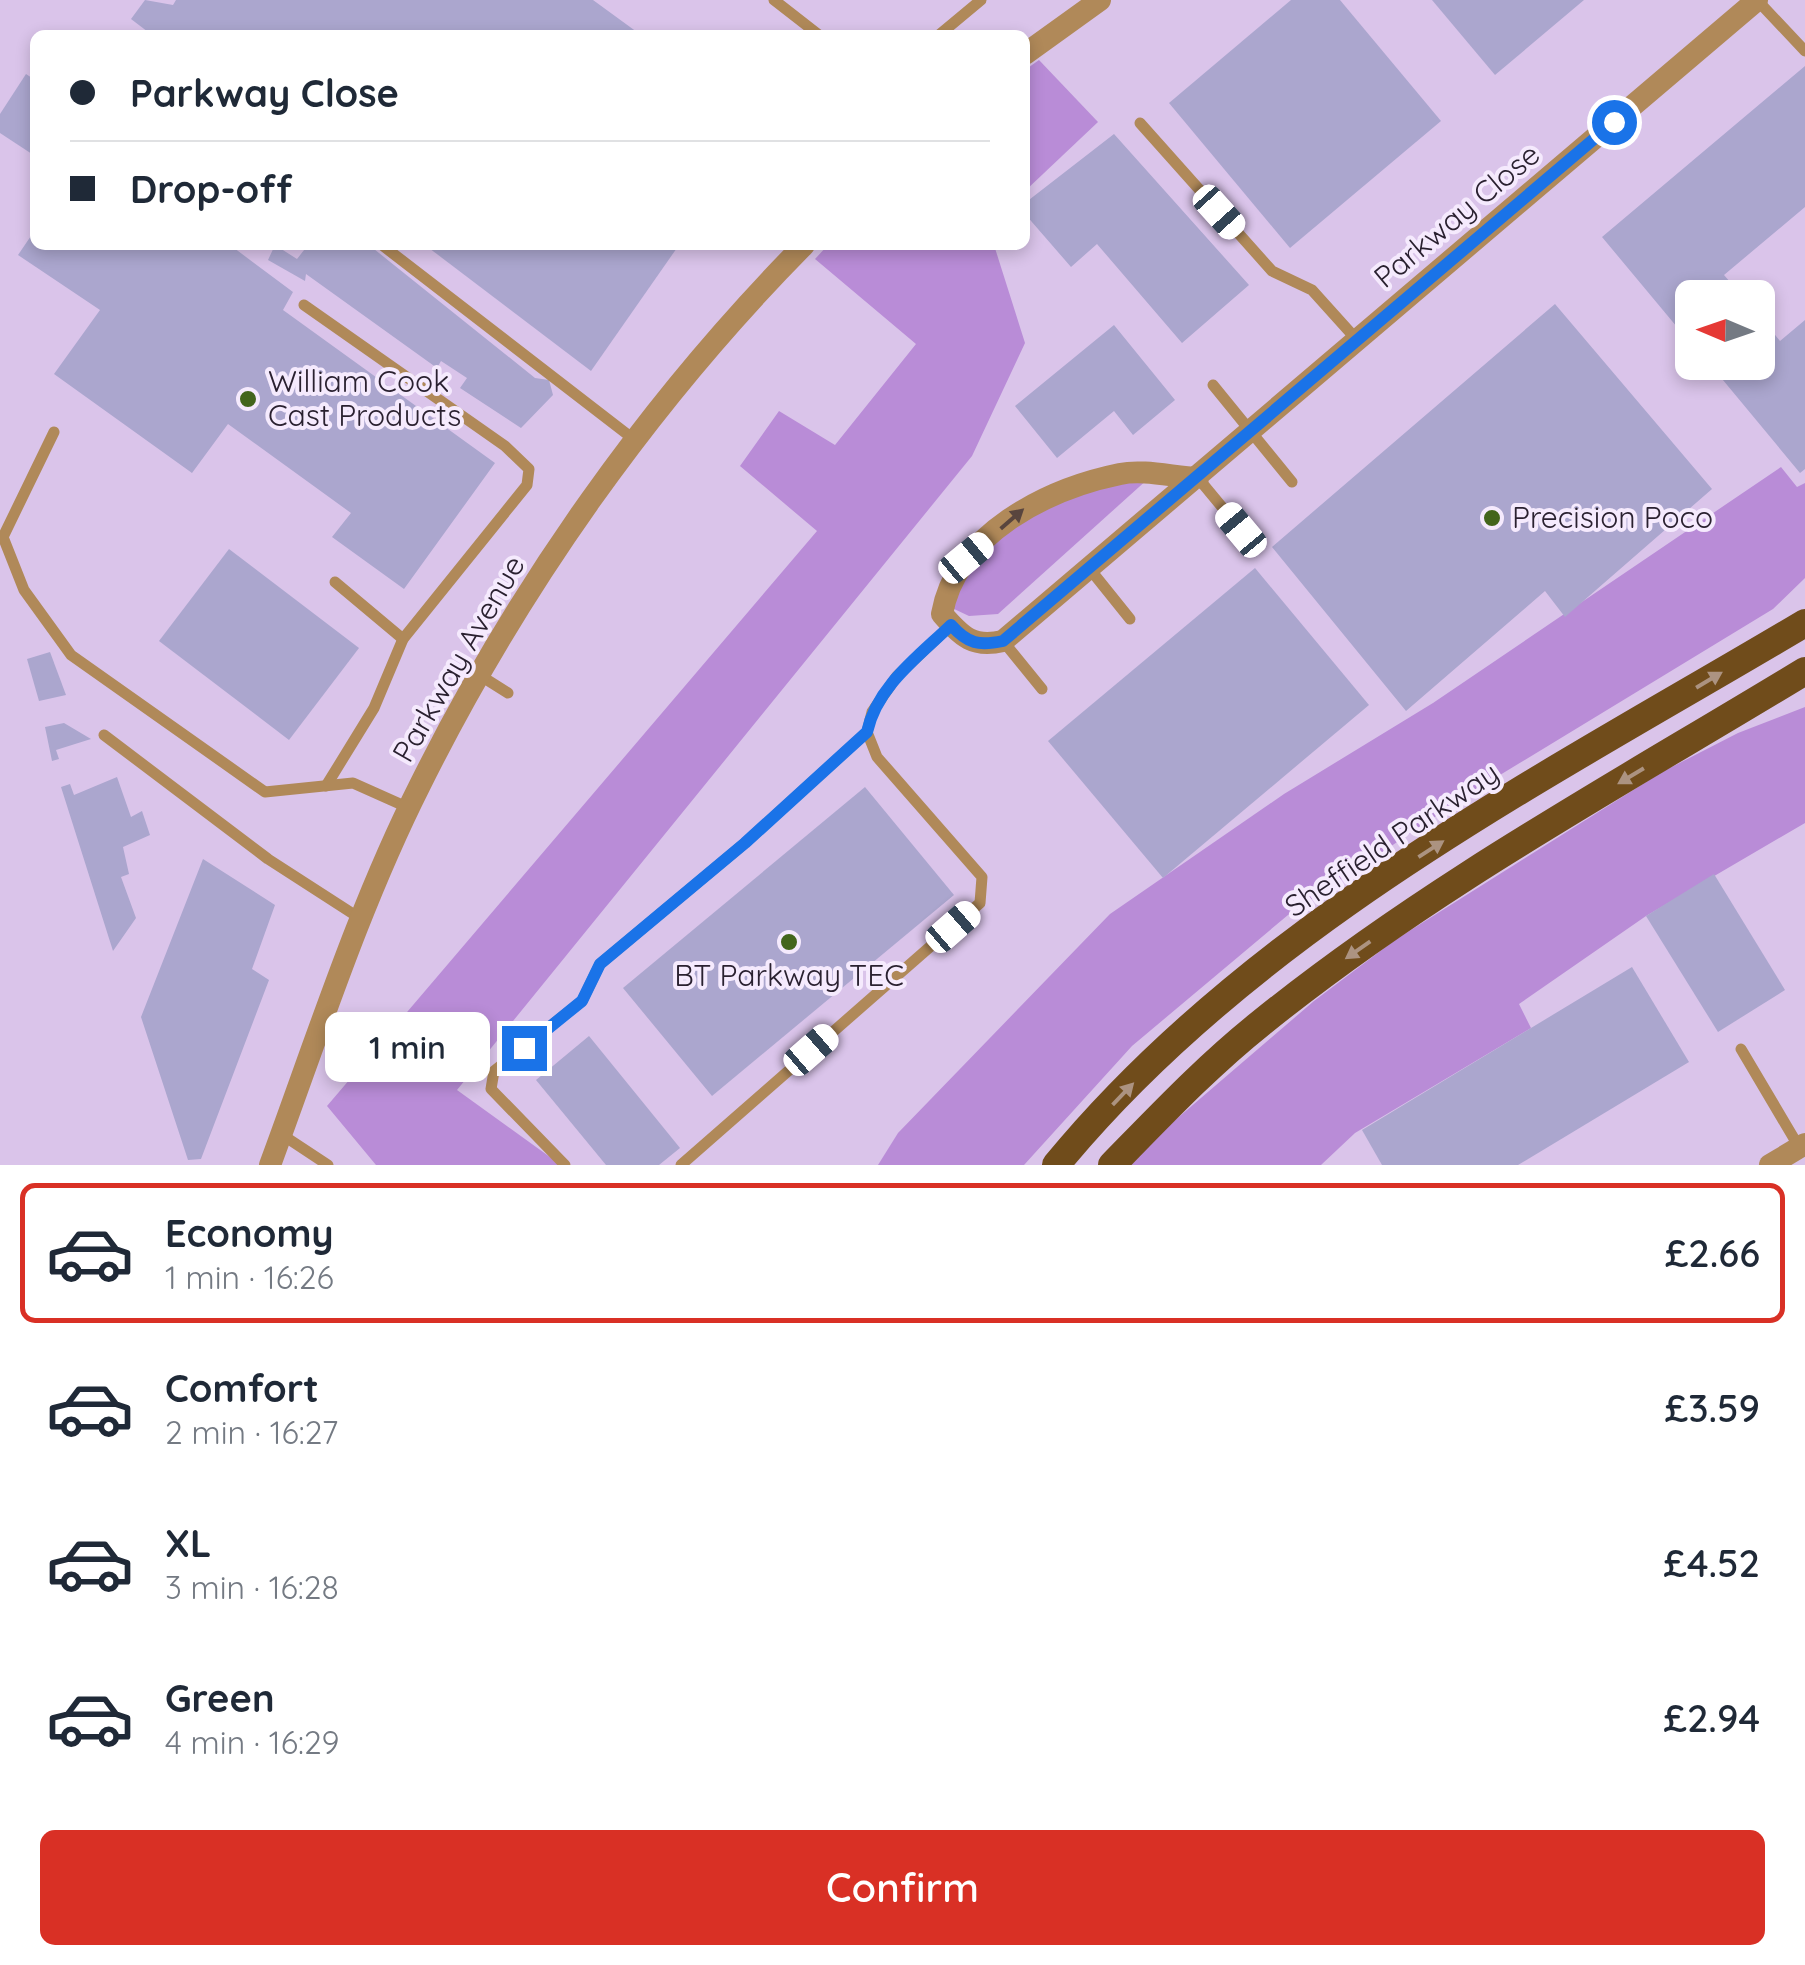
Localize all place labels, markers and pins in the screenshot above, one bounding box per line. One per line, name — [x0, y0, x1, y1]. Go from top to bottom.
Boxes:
place label: William Cook Cast Products — [268, 362, 461, 434]
marker: William Cook Cast Products — [237, 388, 259, 410]
place label: Precision Poco — [1512, 498, 1713, 536]
marker: Precision Poco — [1481, 507, 1503, 529]
marker: BT Parkway TEC — [778, 931, 800, 953]
place label: BT Parkway TEC — [674, 956, 904, 994]

